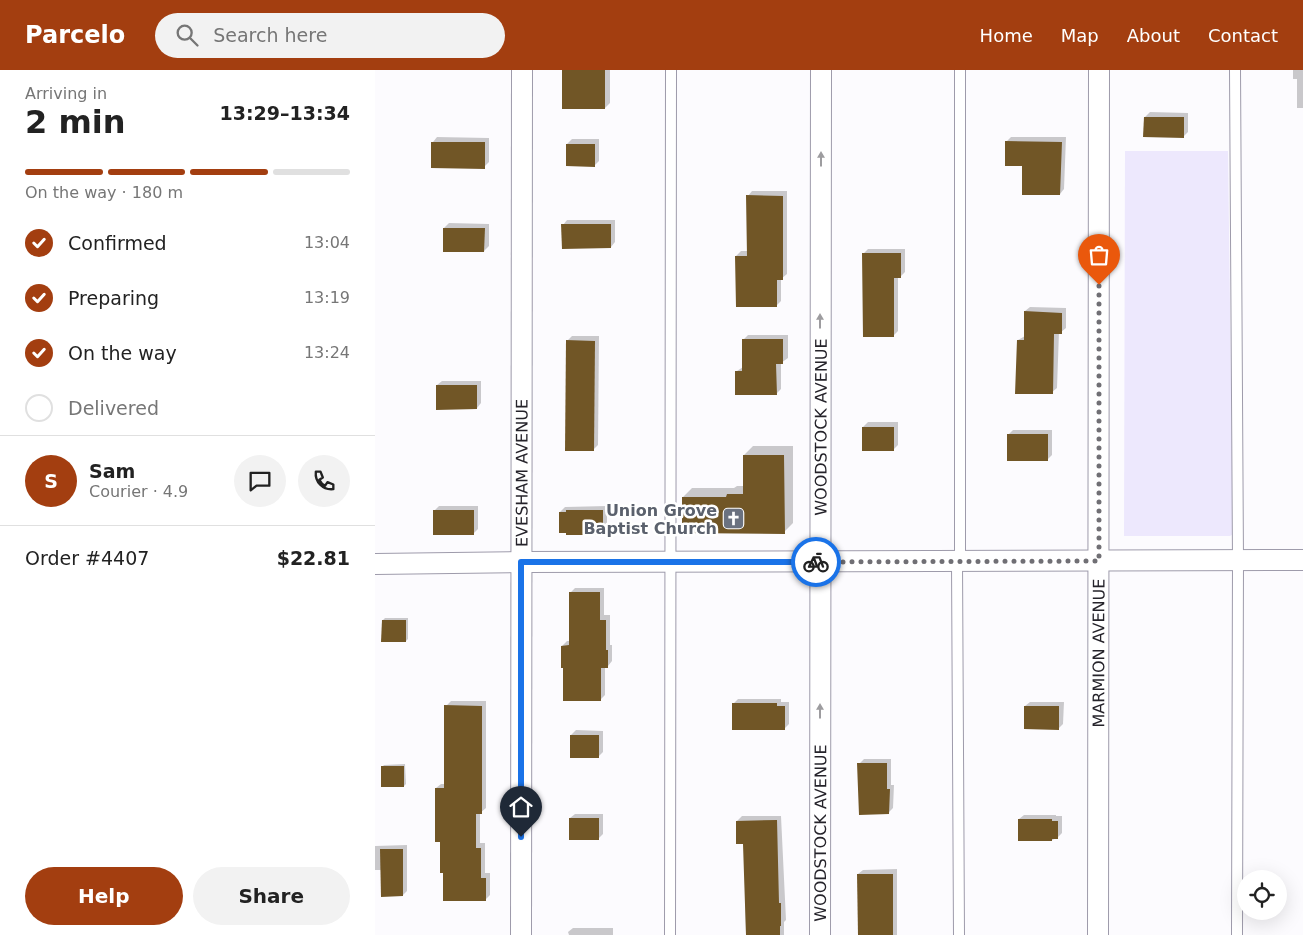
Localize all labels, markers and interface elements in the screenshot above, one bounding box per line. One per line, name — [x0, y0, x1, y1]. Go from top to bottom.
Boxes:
search box — [155, 13, 505, 58]
text: Parcelo — [25, 21, 125, 49]
icon: search — [173, 21, 201, 49]
text: Search here — [213, 24, 327, 46]
text: Home — [980, 25, 1033, 46]
text: Map — [1061, 25, 1099, 46]
text: About — [1127, 25, 1180, 46]
text: Contact — [1208, 25, 1278, 46]
text: Arriving in — [25, 84, 107, 103]
text: 13:29–13:34 — [220, 102, 350, 124]
text: 2 min — [25, 103, 126, 141]
one-way arrow — [817, 151, 825, 167]
text: On the way · 180 m — [25, 183, 183, 202]
icon: check — [25, 229, 53, 257]
text: Confirmed — [68, 232, 167, 254]
text: 13:04 — [304, 233, 350, 252]
pin — [1078, 234, 1120, 285]
icon: bag — [1085, 241, 1113, 269]
icon: check — [25, 284, 53, 312]
text: Preparing — [68, 287, 159, 309]
text: 13:19 — [304, 288, 350, 307]
one-way arrow — [816, 313, 824, 329]
street label: WOODSTOCK AVENUE — [811, 338, 831, 516]
icon: check — [25, 339, 53, 367]
text: On the way — [68, 342, 177, 364]
text: 13:24 — [304, 343, 350, 362]
text: Delivered — [68, 397, 159, 419]
street label: EVESHAM AVENUE — [512, 399, 532, 547]
button: chat — [234, 455, 286, 507]
button: phone — [298, 455, 350, 507]
text: Sam — [89, 460, 135, 482]
text: S — [44, 470, 58, 492]
text: Courier · 4.9 — [89, 482, 188, 501]
place label: Union Grove Baptist Church — [583, 501, 717, 538]
church icon: Union Grove Baptist Church — [721, 507, 745, 531]
courier — [791, 537, 841, 587]
text: Order #4407 — [25, 547, 149, 569]
text: $22.81 — [277, 547, 350, 569]
icon: bike — [802, 548, 830, 576]
street label: MARMION AVENUE — [1089, 579, 1108, 727]
one-way arrow — [816, 703, 824, 719]
street label: WOODSTOCK AVENUE — [811, 744, 830, 922]
pin — [500, 786, 542, 837]
icon: home — [507, 793, 535, 821]
button: Help — [25, 867, 183, 925]
button: Share — [193, 867, 350, 925]
map controls — [1237, 870, 1287, 920]
button: locate — [1237, 870, 1287, 920]

